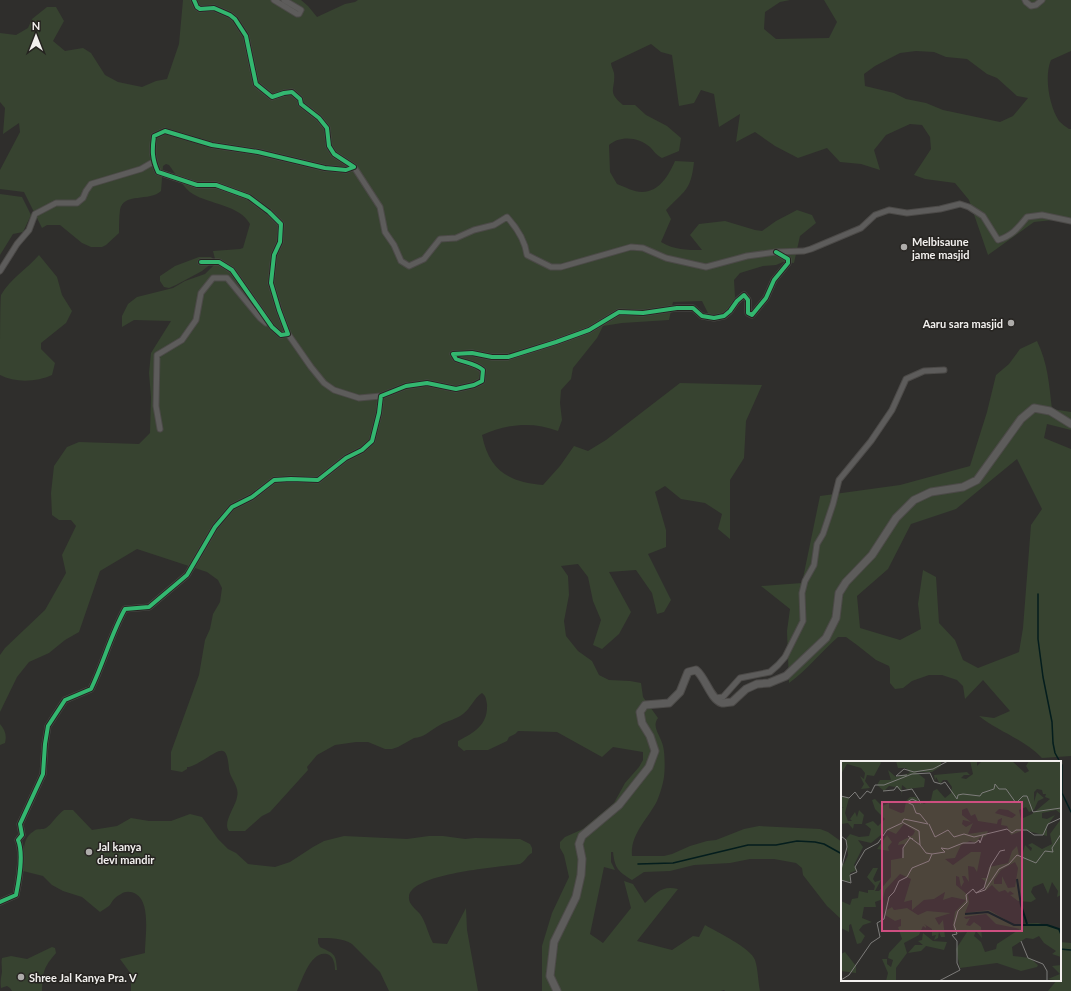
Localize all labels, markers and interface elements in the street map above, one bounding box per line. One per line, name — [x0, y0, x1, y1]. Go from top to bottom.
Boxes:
north arrow — [16, 16, 56, 56]
text: N — [32, 19, 40, 32]
place label: Melbisaune jame masjid — [911, 235, 970, 261]
marker: Melbisaune jame masjid — [899, 242, 909, 252]
place label: Aaru sara masjid — [922, 317, 1003, 330]
marker: Aaru sara masjid — [1006, 318, 1016, 328]
inset map — [841, 761, 1061, 981]
place label: Jal kanya devi mandir — [97, 840, 155, 866]
marker: Jal kanya devi mandir — [84, 847, 94, 857]
place label: Shree Jal Kanya Pra. V — [29, 971, 137, 984]
marker: Shree Jal Kanya Pra. V — [16, 972, 26, 982]

